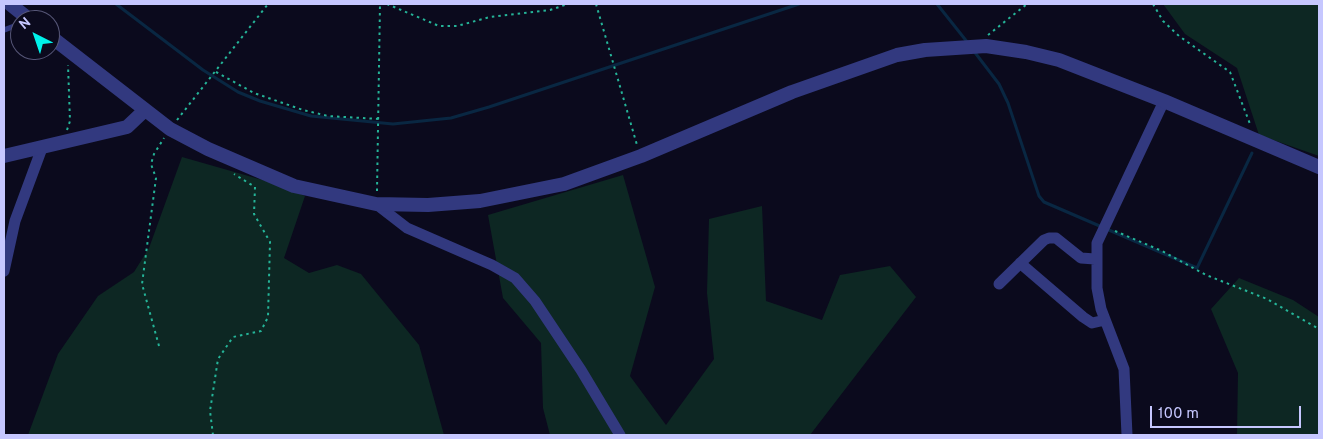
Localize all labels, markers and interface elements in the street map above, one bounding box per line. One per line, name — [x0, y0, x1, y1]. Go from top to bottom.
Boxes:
north arrow — [10, 10, 60, 60]
text: N — [16, 14, 35, 34]
scale bar — [1153, 396, 1304, 428]
text: 100 m — [1158, 405, 1199, 424]

